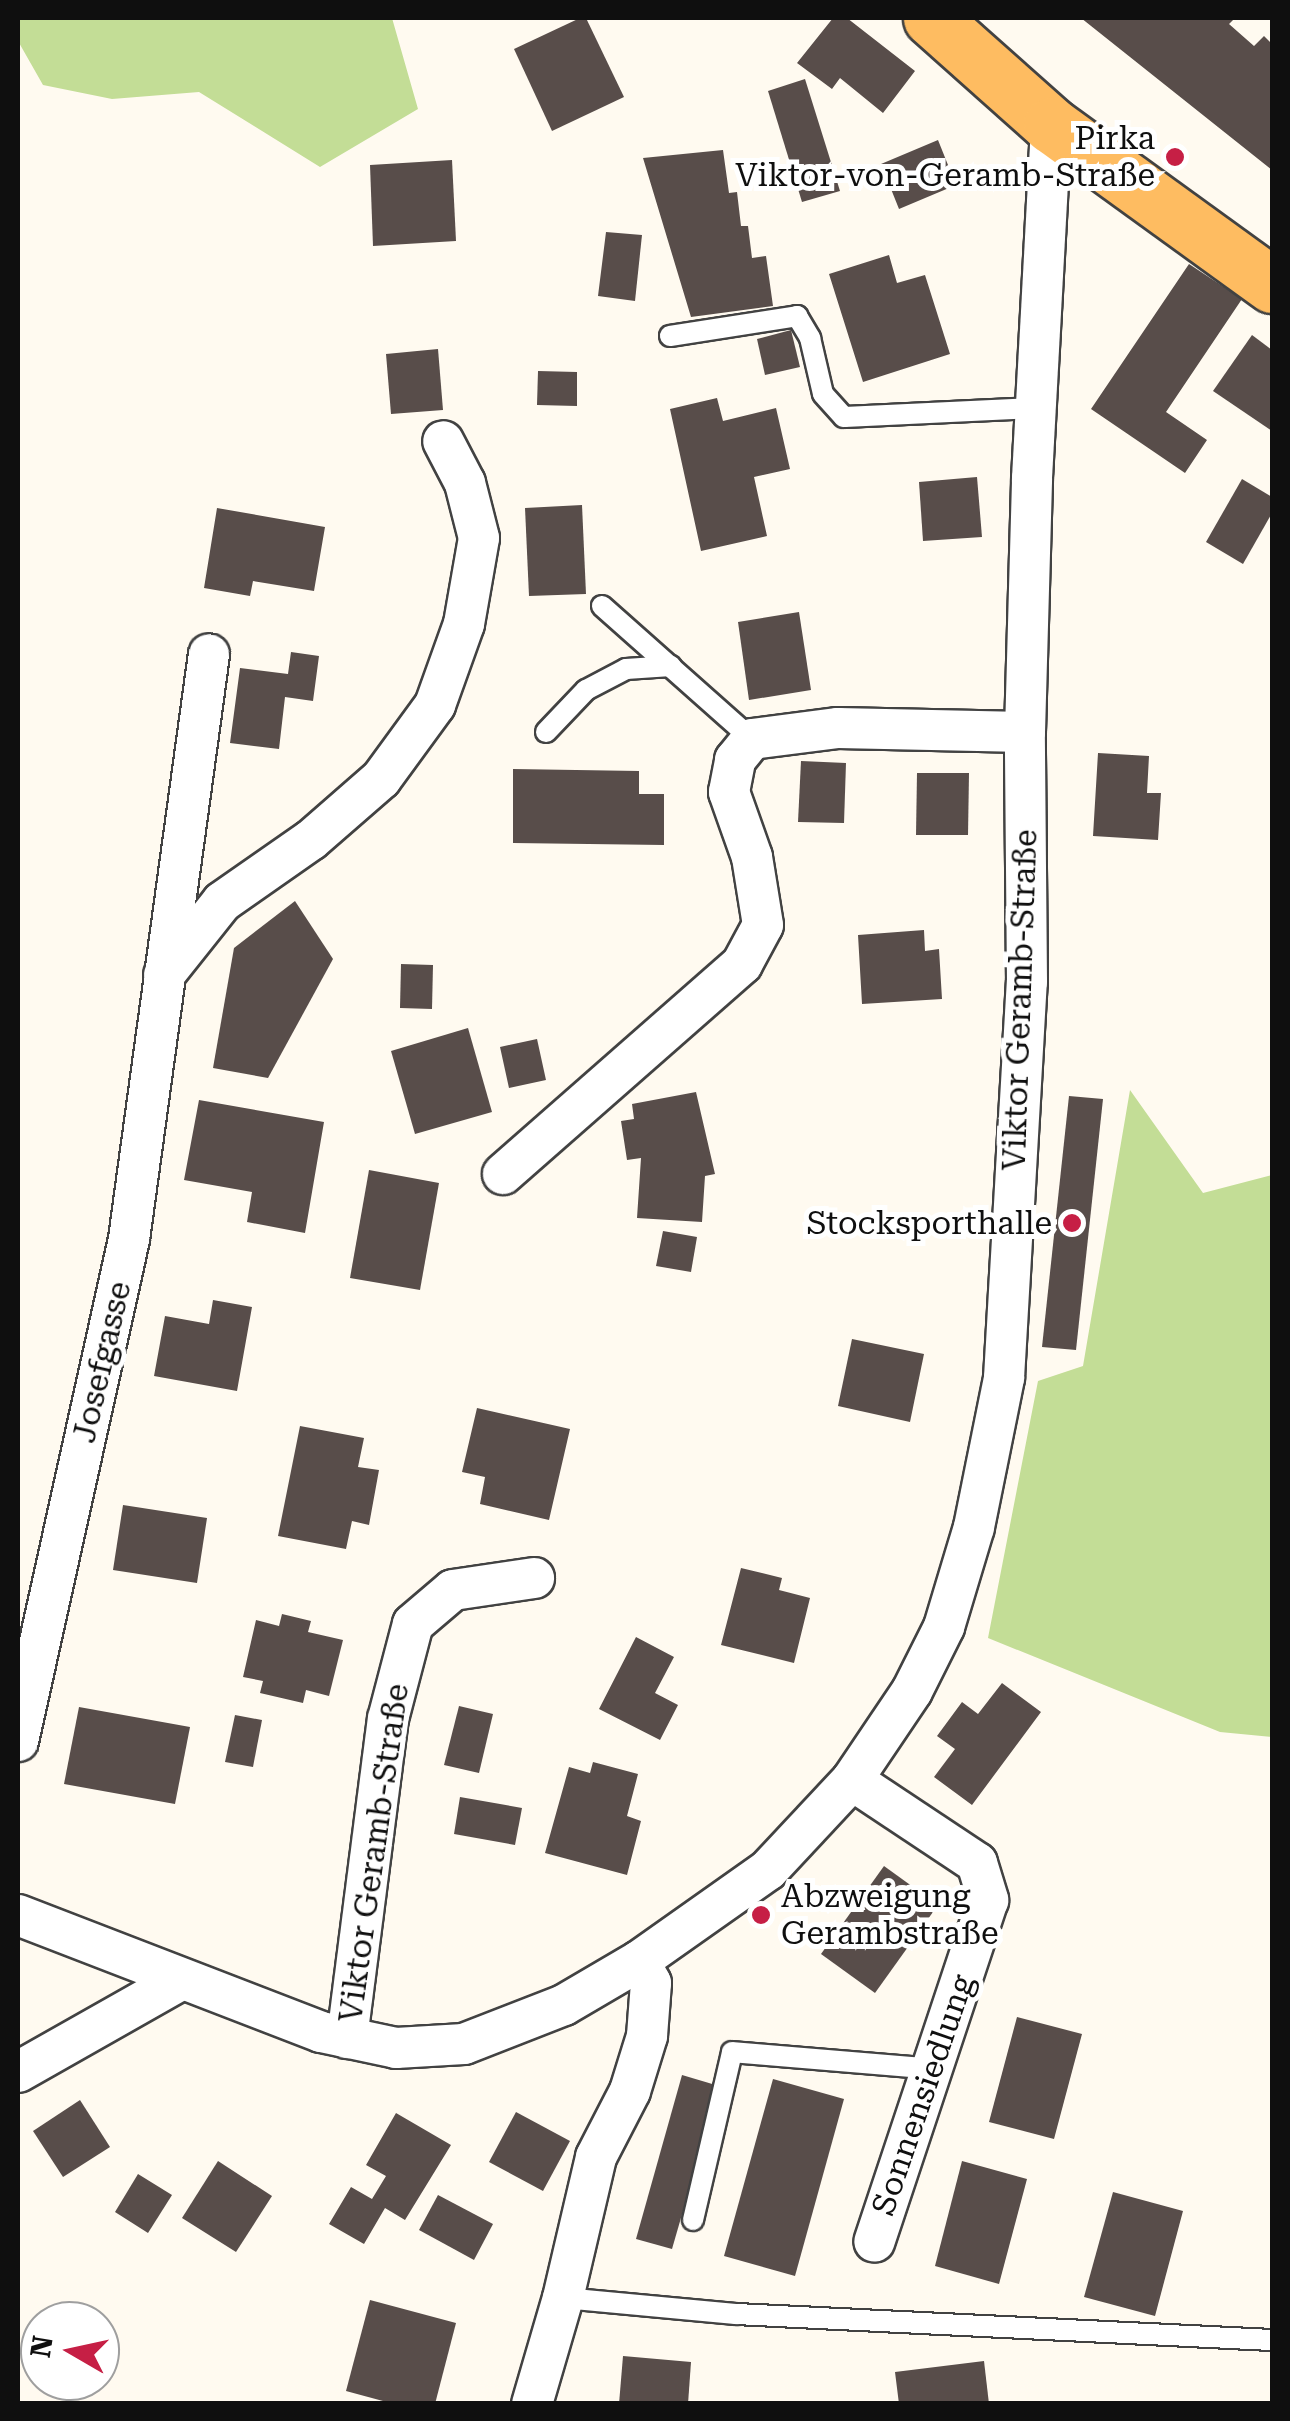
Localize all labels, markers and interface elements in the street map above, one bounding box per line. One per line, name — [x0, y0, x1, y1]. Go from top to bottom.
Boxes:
place label: Pirka Viktor-von-Geramb-Straße — [735, 120, 1155, 195]
marker: Pirka Viktor-von-Geramb-Straße — [1164, 146, 1186, 168]
street label: Viktor Geramb-Straße — [995, 829, 1045, 1171]
place label: Stocksporthalle — [807, 1204, 1052, 1242]
marker: Stocksporthalle — [1061, 1212, 1083, 1234]
street label: Josefgasse — [65, 1278, 139, 1446]
street label: Viktor Geramb-Straße — [331, 1681, 417, 2025]
place label: Abzweigung Gerambstraße — [781, 1878, 998, 1953]
marker: Abzweigung Gerambstraße — [750, 1904, 772, 1926]
street label: Sonnensiedlung — [864, 1970, 982, 2220]
north arrow — [20, 2301, 120, 2401]
text: N — [24, 2333, 60, 2360]

